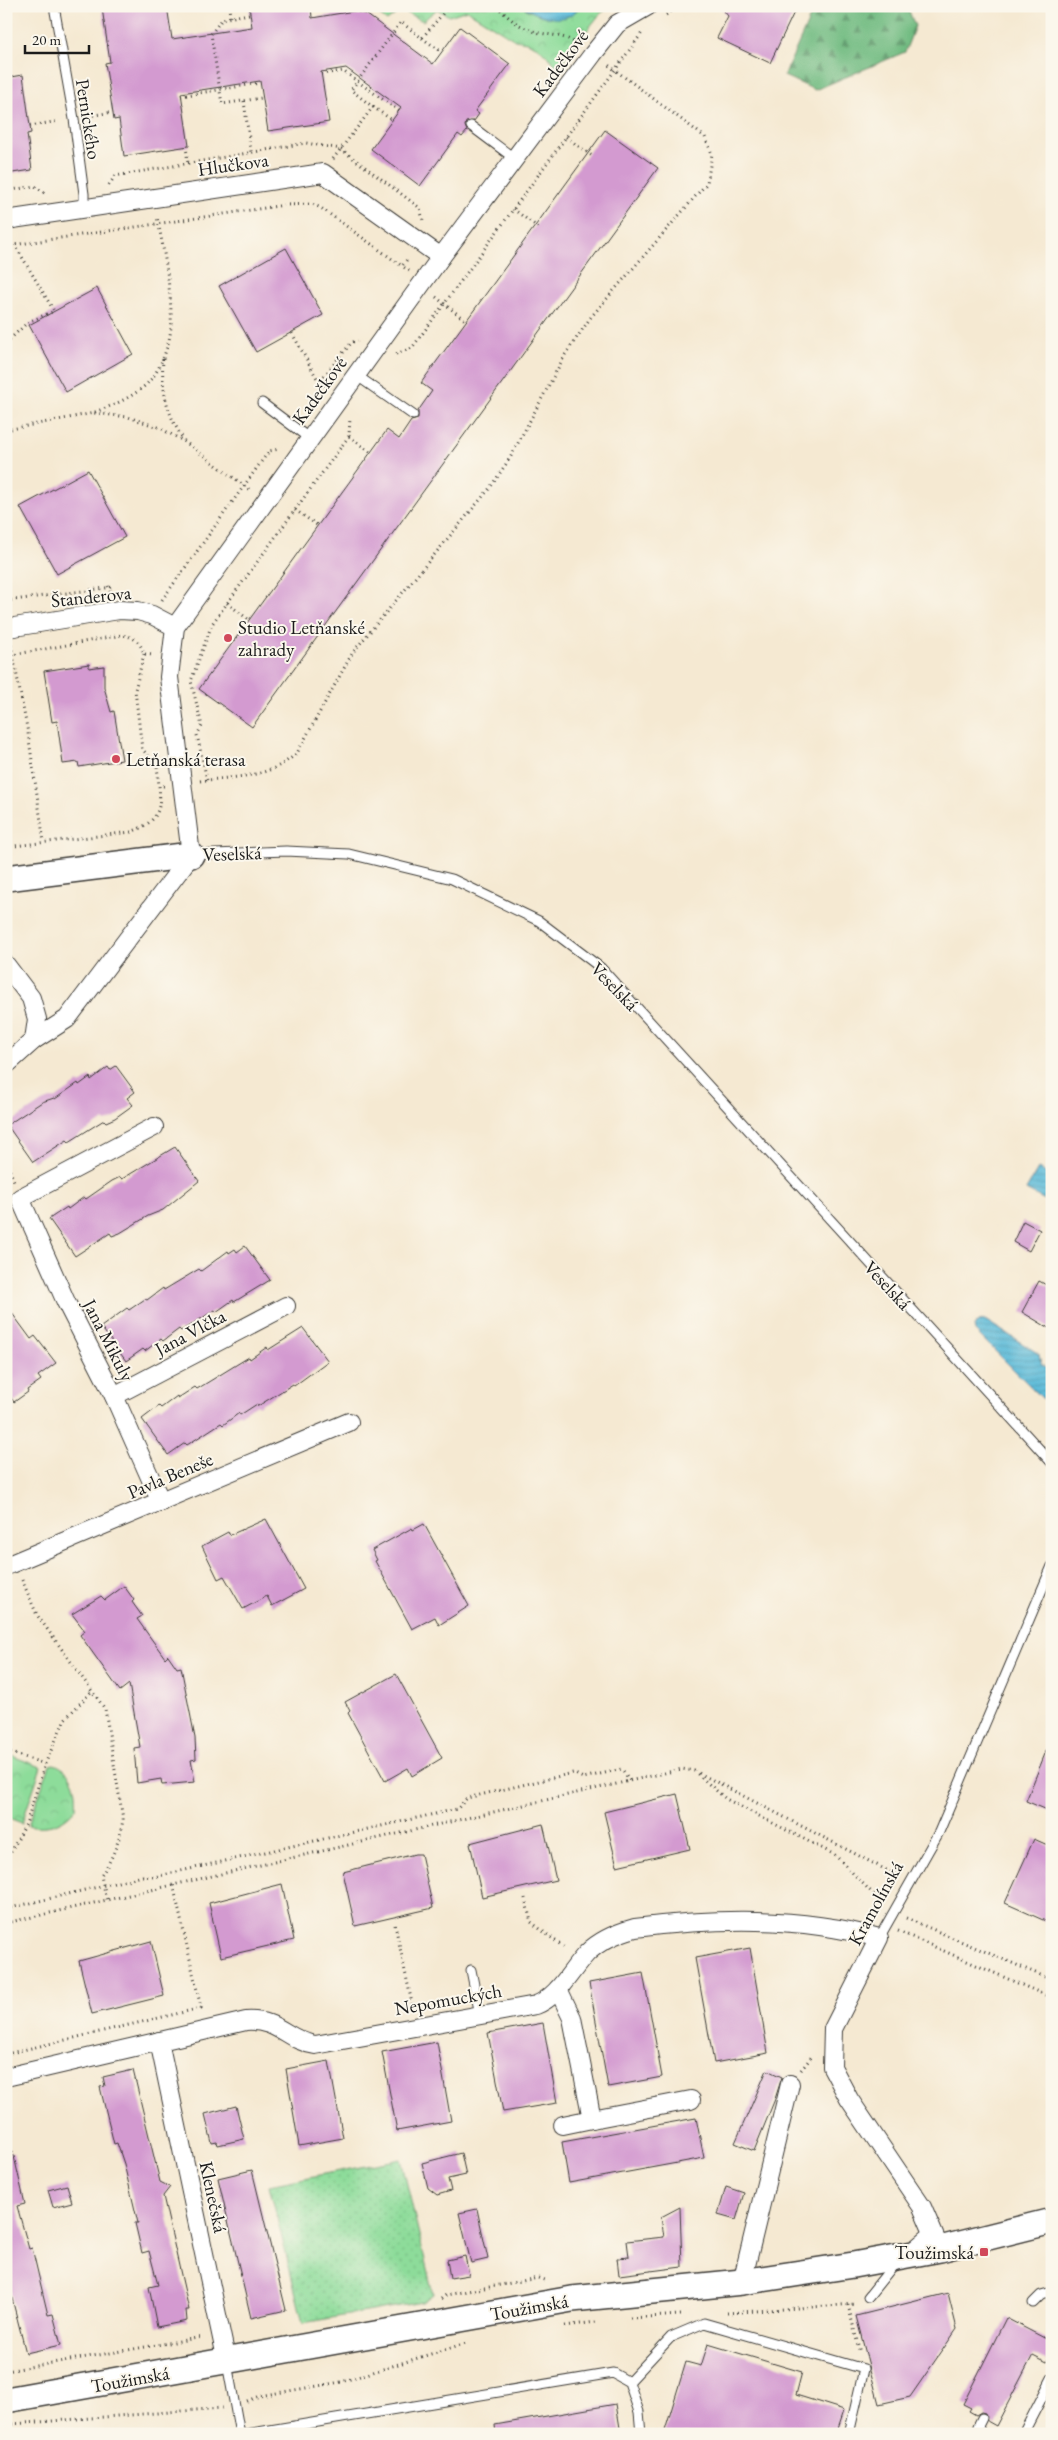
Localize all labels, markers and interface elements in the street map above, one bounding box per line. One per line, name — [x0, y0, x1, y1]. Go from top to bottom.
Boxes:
scale bar — [25, 22, 89, 54]
street label: Kadečkové — [527, 24, 594, 102]
text: 20 m — [32, 30, 61, 49]
street label: Pernického — [70, 77, 107, 161]
street label: Hlučkova — [196, 147, 271, 182]
street label: Kadečkové — [286, 351, 353, 429]
street label: Štanderova — [50, 580, 133, 613]
place label: Studio Letňanské zahrady — [238, 615, 365, 662]
marker: Studio Letňanské zahrady — [222, 632, 234, 644]
place label: Letňanská terasa — [126, 747, 246, 772]
marker: Letňanská terasa — [110, 753, 122, 765]
street label: Veselská — [202, 840, 262, 867]
street label: Veselská — [585, 956, 644, 1017]
street label: Veselská — [858, 1255, 917, 1316]
street label: Jana Mikuly — [76, 1293, 140, 1386]
street label: Jana Vlčka — [149, 1303, 230, 1362]
street label: Pavla Beneše — [124, 1446, 217, 1505]
street label: Kramolínská — [842, 1856, 909, 1950]
street label: Nepomuckých — [392, 1978, 504, 2021]
street label: Klenečská — [194, 2159, 233, 2236]
place label: Toužimská — [895, 2240, 974, 2265]
marker: Toužimská — [978, 2246, 990, 2258]
street label: Toužimská — [488, 2288, 571, 2327]
street label: Toužimská — [89, 2360, 172, 2399]

